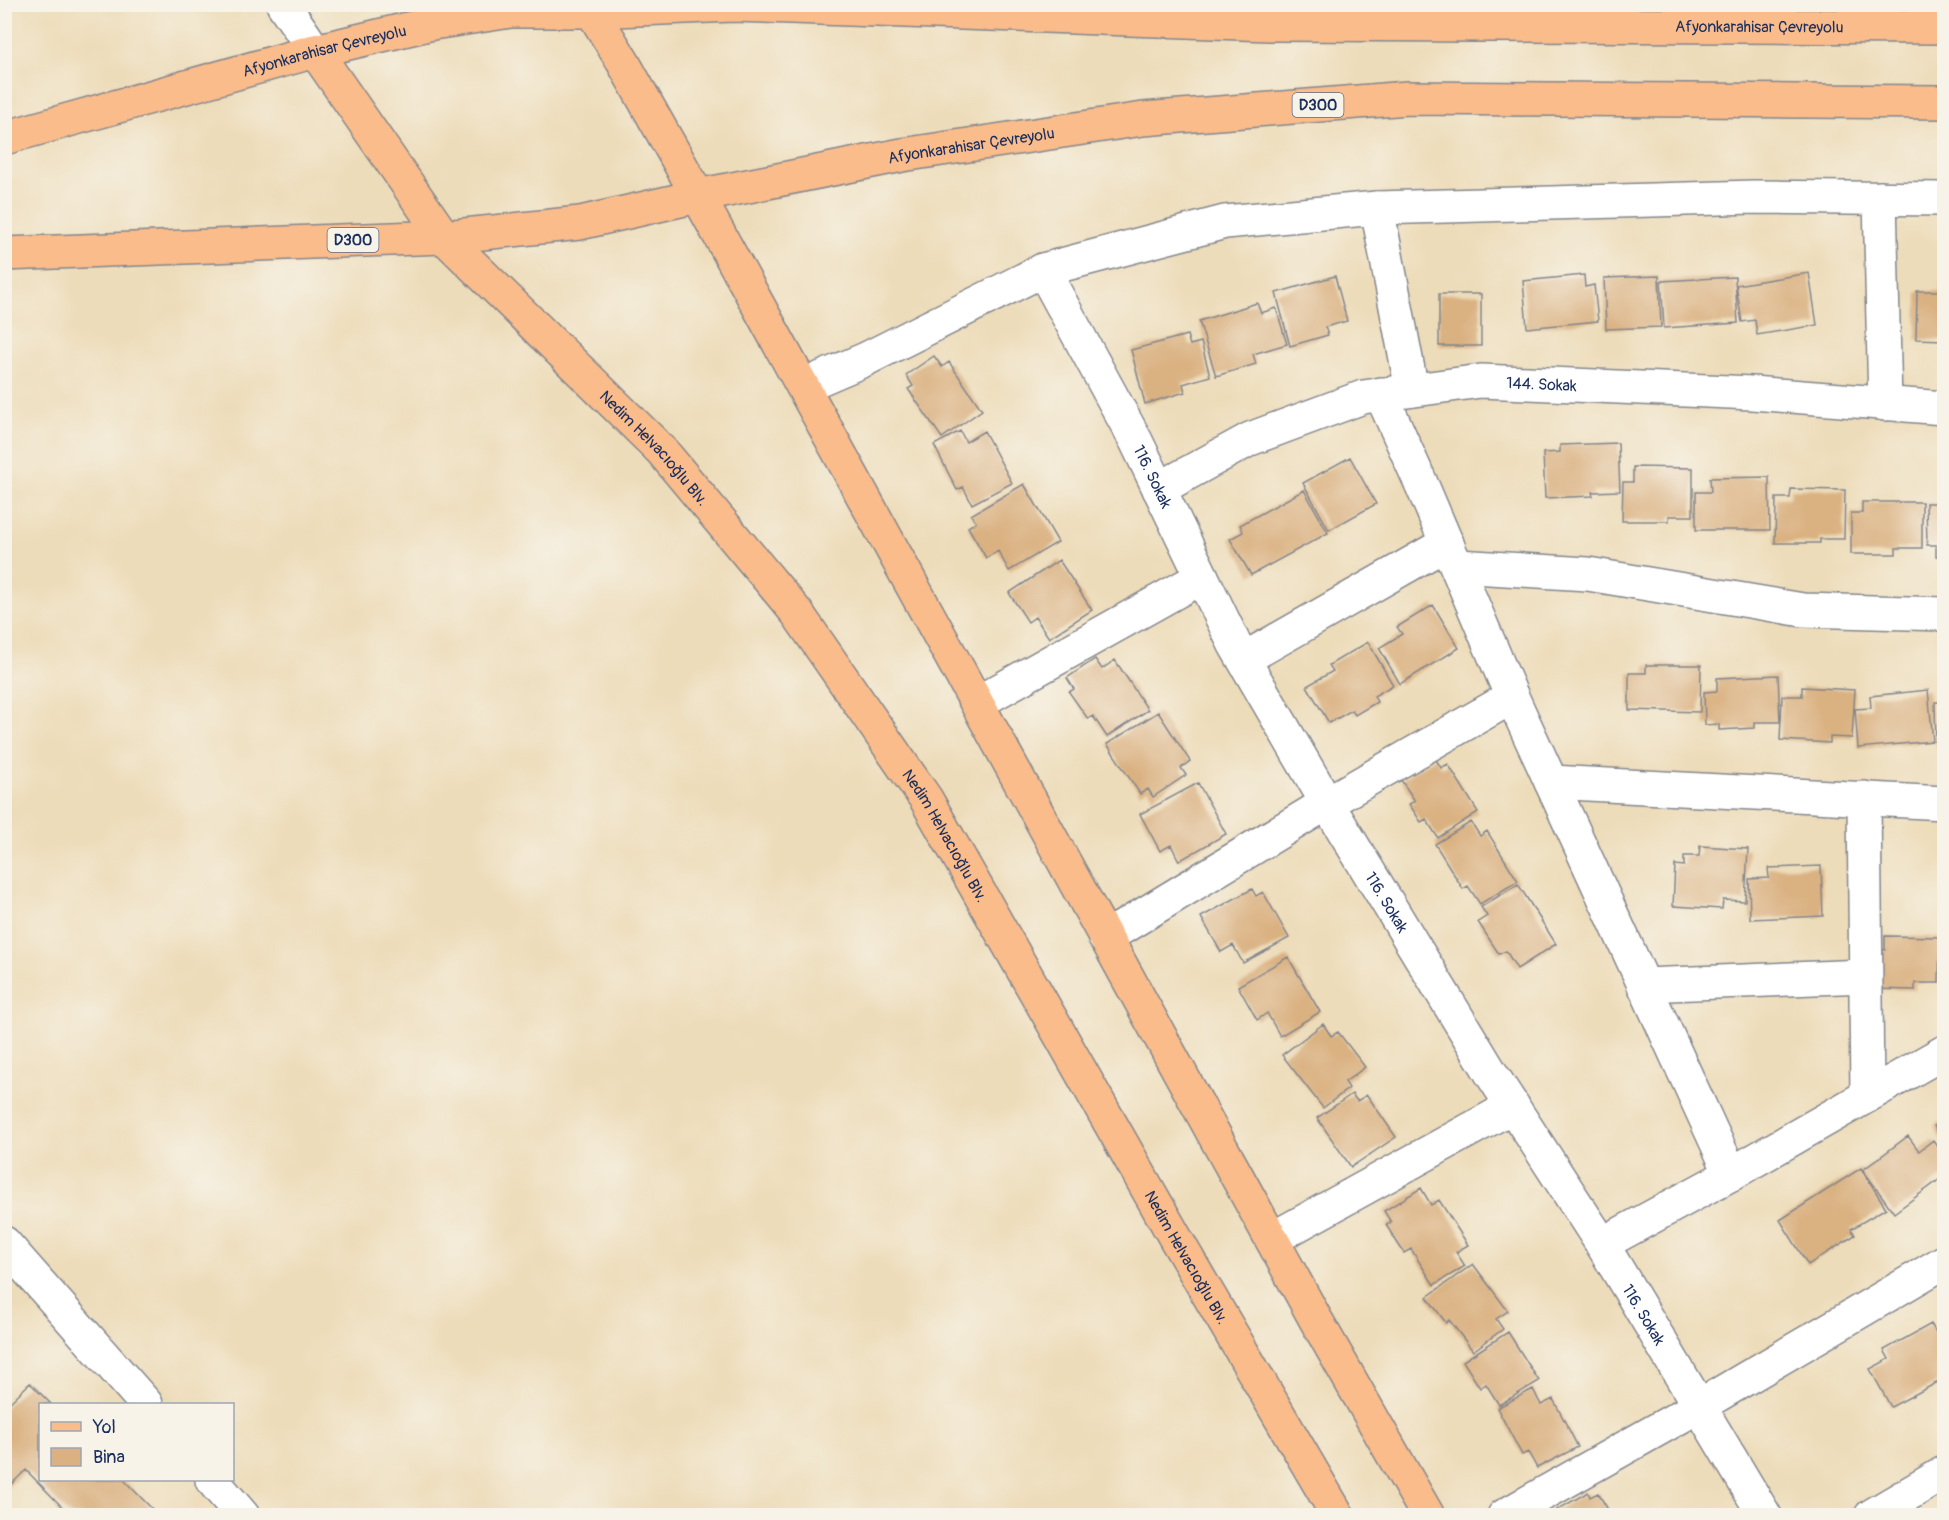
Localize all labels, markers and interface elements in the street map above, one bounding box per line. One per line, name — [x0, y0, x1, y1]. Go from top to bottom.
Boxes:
street label: Afyonkarahisar Çevreyolu — [1675, 17, 1844, 38]
street label: Afyonkarahisar Çevreyolu — [240, 21, 408, 82]
road number: D300 — [1292, 93, 1344, 117]
street label: Afyonkarahisar Çevreyolu — [886, 123, 1056, 169]
road number: D300 — [328, 228, 378, 252]
street label: 144. Sokak — [1506, 373, 1577, 396]
street label: Nedim Helvacıoğlu Blv. — [595, 386, 712, 510]
street label: 116. Sokak — [1129, 442, 1176, 512]
street label: Nedim Helvacıoğlu Blv. — [897, 766, 992, 906]
street label: 116. Sokak — [1360, 868, 1412, 937]
street label: Nedim Helvacıoğlu Blv. — [1140, 1187, 1233, 1328]
street label: 116. Sokak — [1617, 1281, 1669, 1349]
legend — [39, 1403, 234, 1481]
text: Yol — [92, 1416, 116, 1439]
text: Bina — [93, 1446, 125, 1469]

